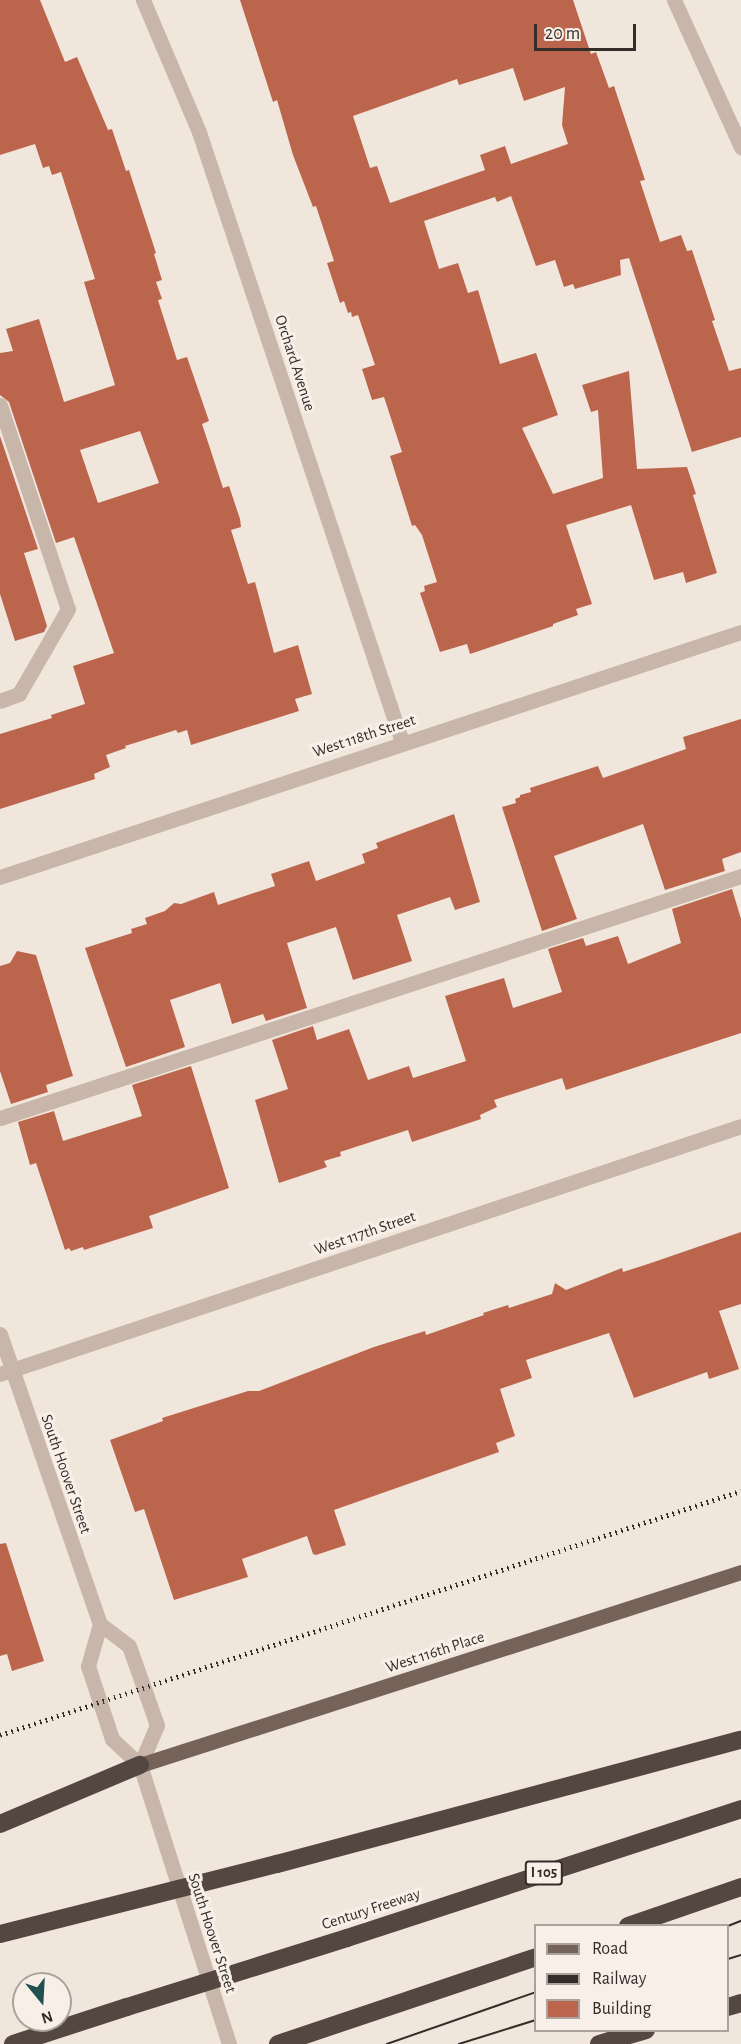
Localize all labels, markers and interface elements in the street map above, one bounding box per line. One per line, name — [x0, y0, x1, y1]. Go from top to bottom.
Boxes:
scale bar — [537, 12, 639, 50]
text: 20 m — [545, 25, 580, 43]
street label: Orchard Avenue — [270, 313, 320, 413]
street label: West 118th Street — [310, 710, 418, 762]
street label: West 117th Street — [312, 1207, 418, 1259]
street label: South Hoover Street — [37, 1412, 95, 1536]
street label: West 116th Place — [383, 1627, 487, 1677]
road number: I 105 — [524, 1861, 564, 1885]
street label: South Hoover Street — [184, 1871, 240, 1995]
street label: Century Freeway — [319, 1884, 423, 1934]
legend — [534, 1924, 729, 2032]
text: Road — [592, 1940, 628, 1958]
text: Railway — [592, 1970, 646, 1988]
north arrow — [12, 1972, 72, 2032]
text: Building — [592, 2000, 651, 2018]
text: N — [39, 2008, 55, 2027]

